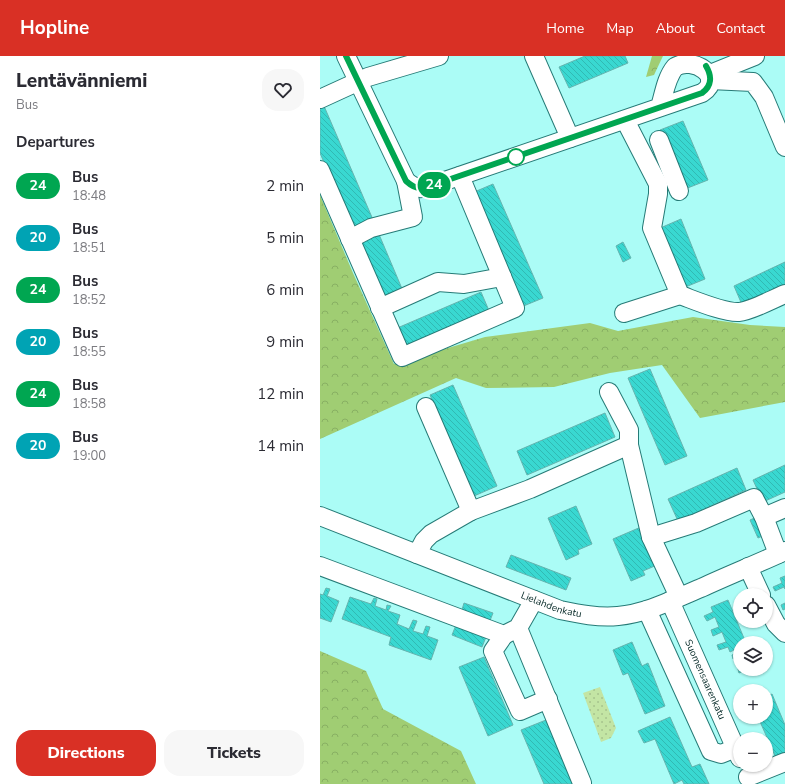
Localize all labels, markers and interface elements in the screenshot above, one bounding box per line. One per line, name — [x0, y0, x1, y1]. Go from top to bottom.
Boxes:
text: Hopline — [20, 15, 89, 41]
text: Home — [546, 19, 584, 38]
text: Map — [606, 19, 634, 38]
text: About — [656, 19, 695, 38]
text: Contact — [717, 19, 765, 38]
text: Lentävänniemi — [16, 68, 147, 94]
button: heart — [262, 69, 304, 111]
text: Bus — [16, 96, 38, 114]
text: Departures — [16, 132, 95, 152]
unlabelled marker — [507, 148, 525, 166]
text: Bus — [72, 167, 98, 187]
line badge: 24 — [416, 172, 452, 198]
text: 24 — [426, 175, 442, 194]
text: 24 — [30, 176, 46, 195]
text: 2 min — [266, 176, 304, 196]
text: 18:48 — [72, 187, 106, 205]
text: Bus — [72, 219, 98, 239]
text: 20 — [30, 228, 46, 247]
text: 5 min — [266, 228, 304, 248]
text: 18:51 — [72, 239, 106, 257]
text: Bus — [72, 271, 98, 291]
text: 24 — [30, 280, 46, 299]
text: 6 min — [266, 280, 304, 300]
text: 18:52 — [72, 291, 106, 309]
text: Bus — [72, 323, 98, 343]
text: 20 — [30, 332, 46, 351]
text: 9 min — [266, 332, 304, 352]
text: 18:55 — [72, 343, 106, 361]
text: Bus — [72, 375, 98, 395]
text: 24 — [30, 384, 46, 403]
text: 12 min — [257, 384, 304, 404]
text: 18:58 — [72, 395, 106, 413]
text: Bus — [72, 427, 98, 447]
text: 20 — [30, 436, 46, 455]
text: 14 min — [257, 436, 304, 456]
text: 19:00 — [72, 447, 106, 465]
street label: Lielahdenkatu — [519, 588, 583, 621]
map controls — [733, 588, 773, 772]
button: locate — [733, 588, 773, 628]
button: layers — [733, 636, 773, 676]
street label: Suomensaarenkatu — [681, 637, 729, 722]
button: + — [733, 684, 773, 724]
button: Directions — [16, 730, 156, 776]
button: Tickets — [164, 730, 304, 776]
button: − — [733, 732, 773, 772]

